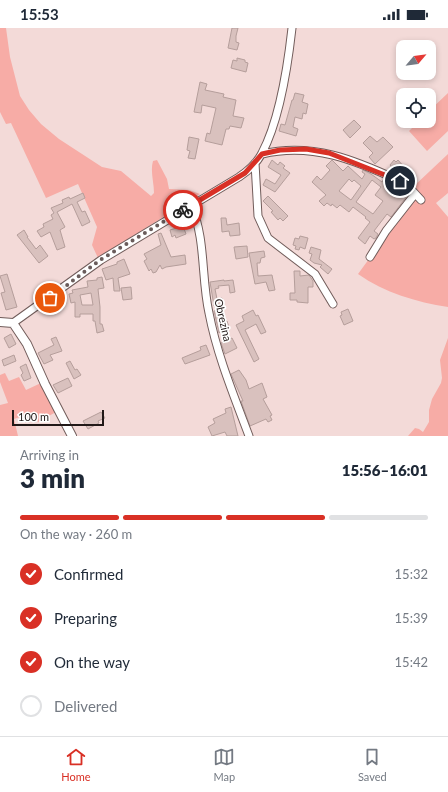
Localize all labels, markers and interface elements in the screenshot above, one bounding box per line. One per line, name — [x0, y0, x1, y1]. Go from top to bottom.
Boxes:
text: 15:53 — [20, 5, 59, 23]
north arrow — [396, 40, 436, 80]
map controls — [396, 40, 436, 128]
button: locate — [396, 88, 436, 128]
pin — [383, 164, 417, 198]
icon: home — [389, 170, 411, 192]
courier — [163, 190, 203, 230]
icon: bike — [172, 199, 194, 221]
pin — [33, 281, 67, 315]
icon: bag — [39, 287, 61, 309]
street label: Obrezina — [212, 297, 235, 343]
scale bar — [12, 408, 104, 427]
text: 100 m — [18, 410, 49, 423]
text: Arriving in — [20, 447, 79, 463]
text: 15:56–16:01 — [342, 461, 428, 479]
text: 3 min — [20, 462, 85, 494]
text: On the way · 260 m — [20, 526, 132, 542]
icon: check — [20, 563, 42, 585]
text: Confirmed — [54, 565, 123, 583]
text: 15:32 — [395, 566, 428, 582]
icon: check — [20, 607, 42, 629]
text: Preparing — [54, 609, 117, 627]
text: 15:39 — [395, 610, 428, 626]
icon: check — [20, 651, 42, 673]
text: On the way — [54, 653, 130, 671]
text: 15:42 — [395, 654, 428, 670]
text: Delivered — [54, 697, 117, 715]
tab: Home — [61, 746, 91, 783]
tab: Map — [213, 746, 235, 783]
tab: Saved — [358, 746, 387, 783]

